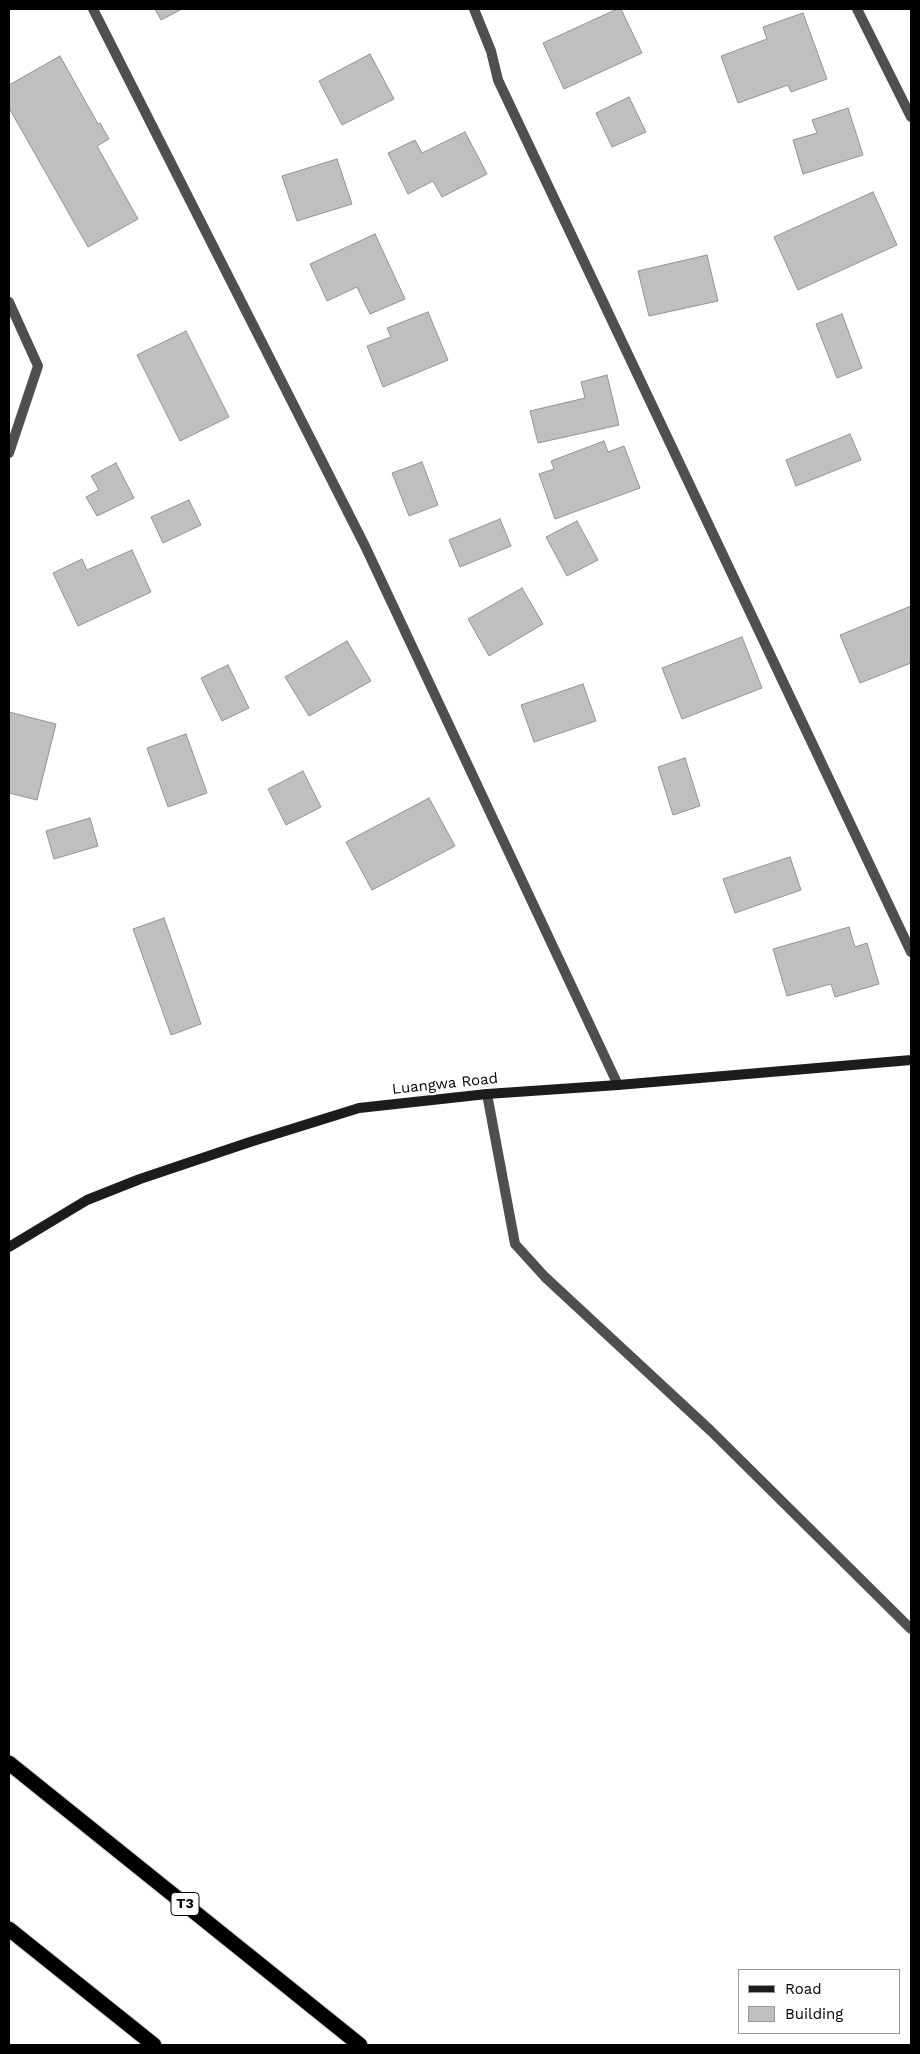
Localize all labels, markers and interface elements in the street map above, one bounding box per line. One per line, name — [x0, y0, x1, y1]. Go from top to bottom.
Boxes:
street label: Luangwa Road — [391, 1069, 499, 1099]
road number: T3 — [171, 1892, 199, 1916]
legend — [738, 1969, 900, 2034]
text: Road — [785, 1980, 822, 1998]
text: Building — [785, 2005, 843, 2023]

